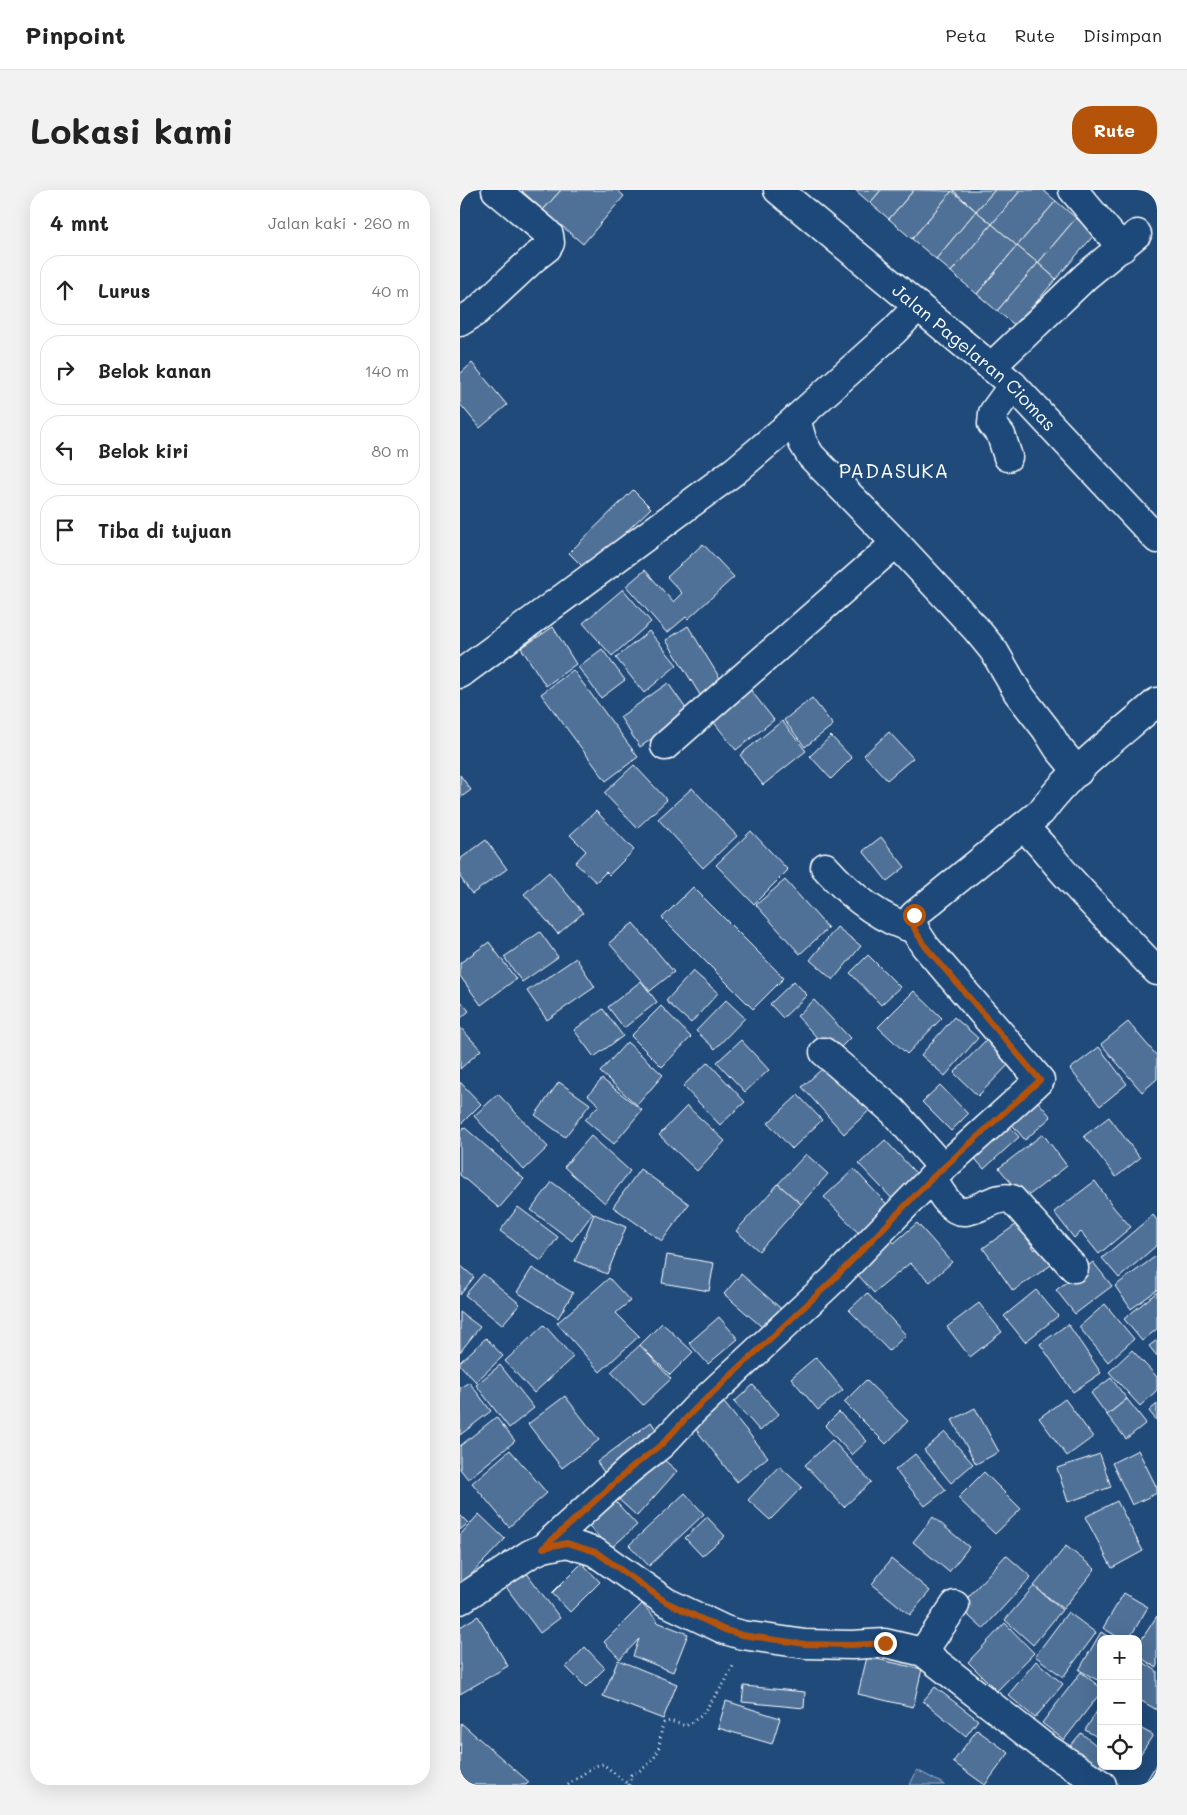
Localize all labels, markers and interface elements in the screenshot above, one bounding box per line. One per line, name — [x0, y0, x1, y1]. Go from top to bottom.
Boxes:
text: Pinpoint — [25, 19, 126, 50]
text: Peta — [945, 23, 987, 47]
text: Rute — [1015, 23, 1055, 47]
text: Disimpan — [1083, 23, 1162, 47]
button: Rute — [1072, 106, 1157, 154]
text: Lokasi kami — [30, 107, 234, 153]
text: 4 mnt — [50, 209, 109, 236]
text: Jalan kaki · 260 m — [268, 212, 410, 233]
icon: ahead — [51, 276, 79, 304]
text: Lurus — [98, 278, 150, 303]
street label: Jalan Pagelaran Ciomas — [887, 278, 1062, 436]
text: 40 m — [372, 280, 409, 301]
icon: right — [51, 356, 79, 384]
text: Belok kanan — [98, 358, 211, 383]
text: 140 m — [365, 360, 409, 381]
icon: left — [51, 436, 79, 464]
text: Belok kiri — [98, 438, 189, 463]
text: 80 m — [372, 440, 409, 461]
district label: PADASUKA — [839, 457, 949, 483]
icon: arrive — [51, 516, 79, 544]
text: Tiba di tujuan — [98, 518, 231, 543]
route start — [903, 904, 926, 927]
route end — [874, 1632, 897, 1655]
map controls — [1097, 1635, 1142, 1770]
button: + — [1097, 1635, 1142, 1680]
button: − — [1097, 1680, 1142, 1725]
button: locate — [1097, 1725, 1142, 1770]

